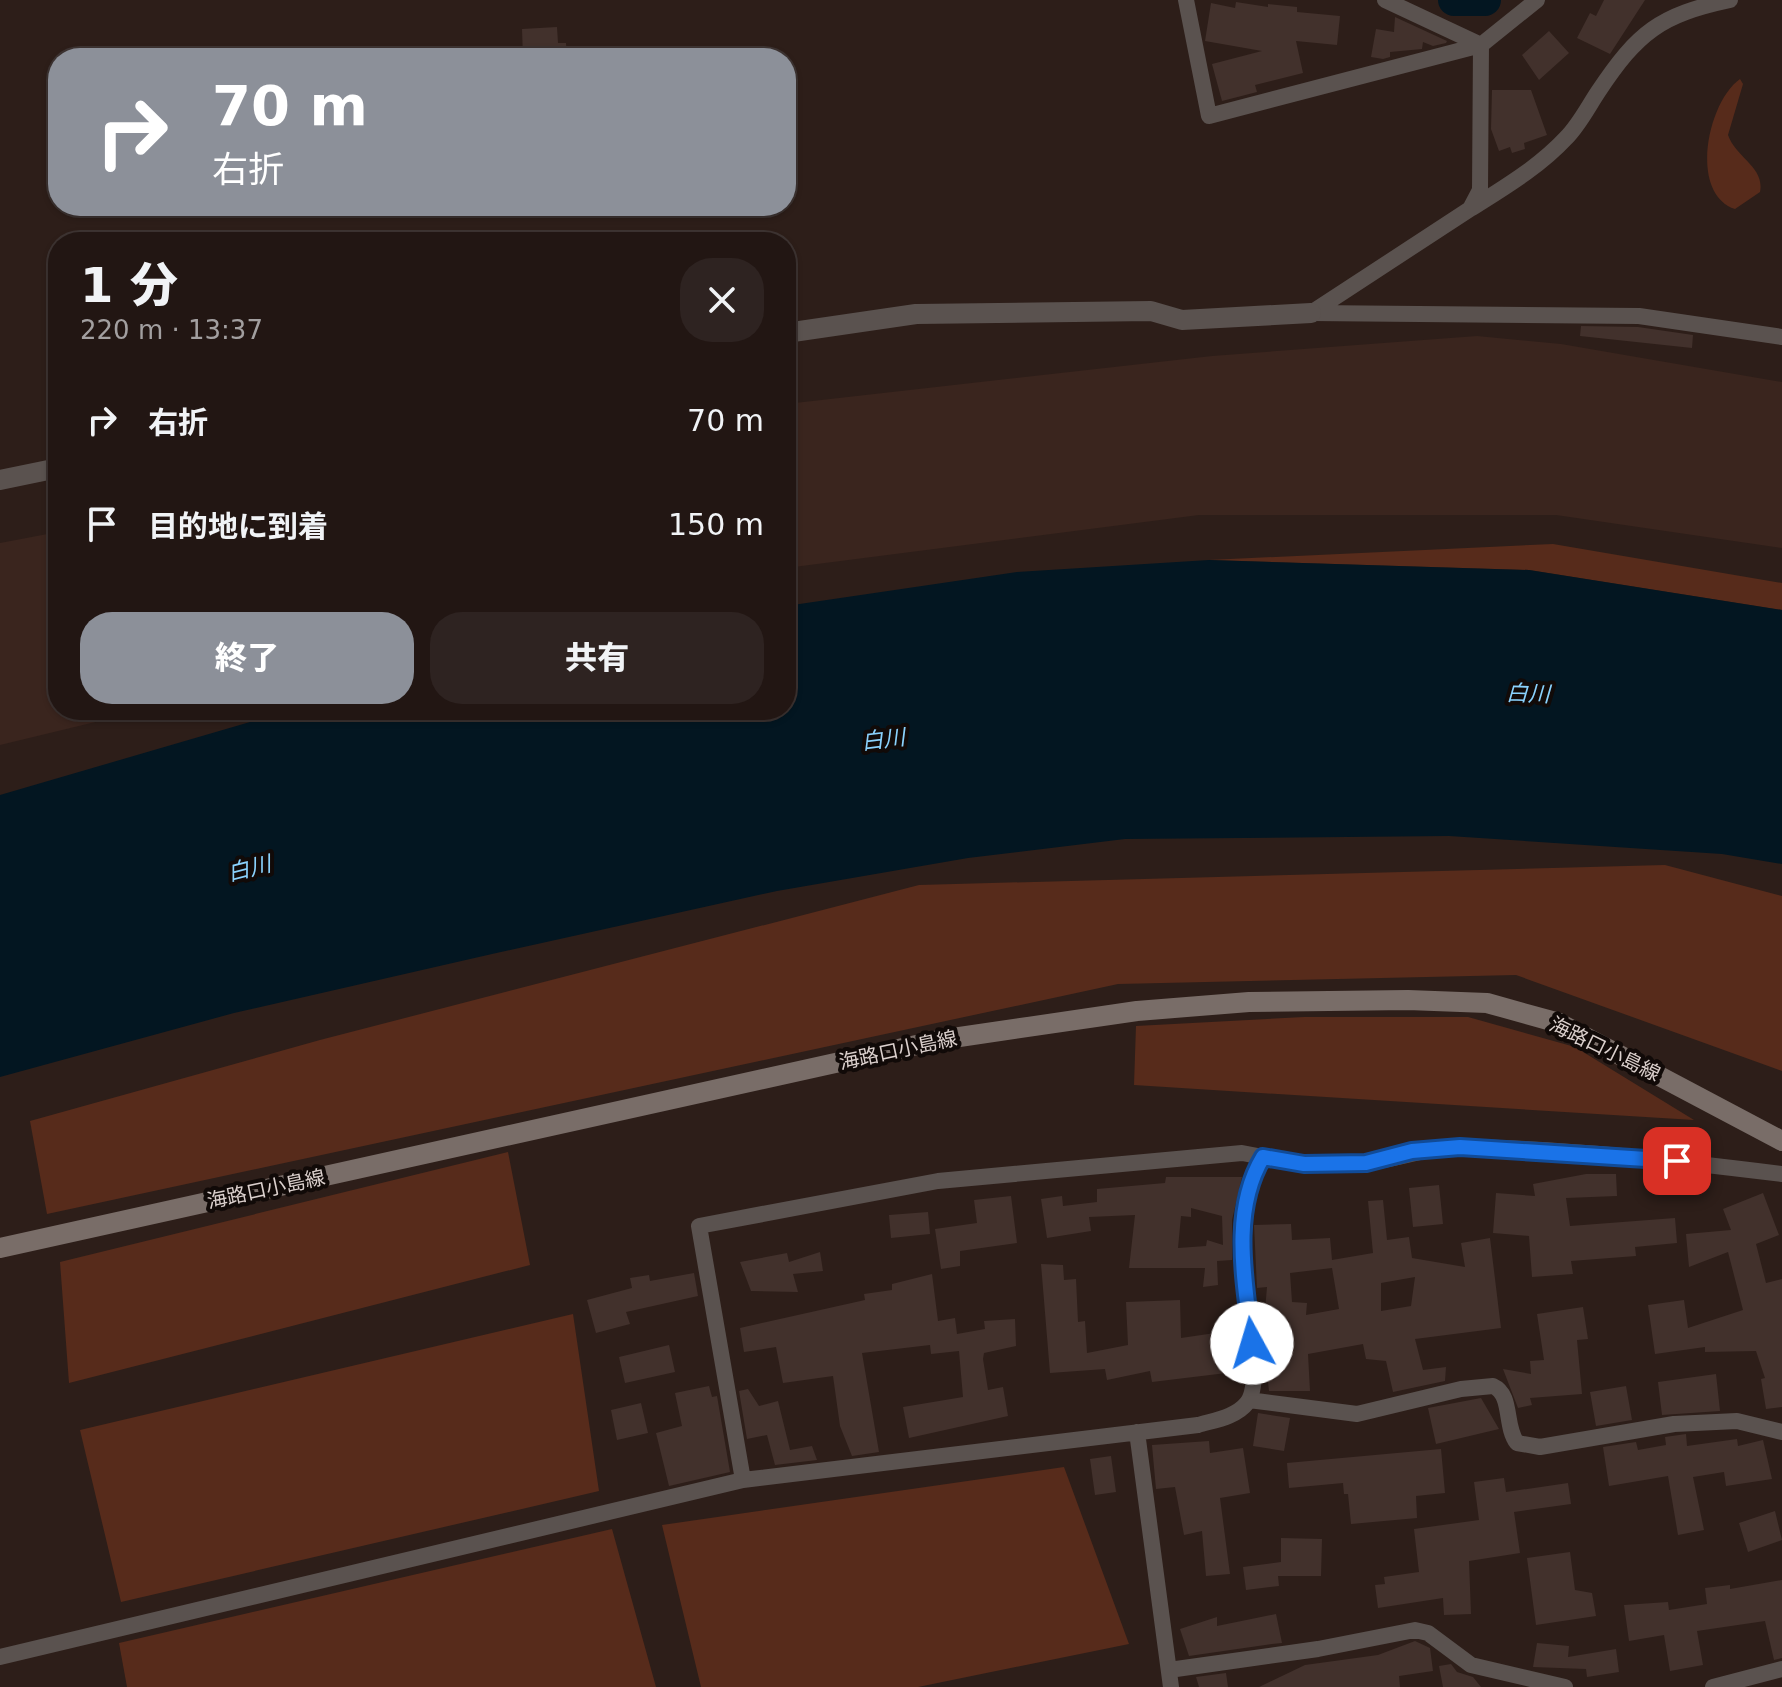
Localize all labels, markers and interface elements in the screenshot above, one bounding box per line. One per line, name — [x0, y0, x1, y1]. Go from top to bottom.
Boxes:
text: 70 m — [212, 73, 368, 138]
icon: right — [80, 80, 184, 184]
text: 右折 — [212, 149, 284, 190]
text: 1 分 — [80, 257, 178, 313]
button: close — [680, 258, 764, 342]
text: 220 m · 13:37 — [80, 315, 263, 345]
icon: right — [80, 398, 124, 442]
text: 70 m — [687, 403, 764, 438]
text: 右折 — [148, 405, 208, 440]
icon: arrive — [80, 502, 124, 546]
text: 150 m — [668, 507, 764, 542]
text: 目的地に到着 — [148, 509, 328, 544]
button: 終了 — [80, 612, 414, 704]
button: 共有 — [430, 612, 764, 704]
water label: 白川 — [1506, 680, 1552, 707]
water label: 白川 — [860, 724, 908, 755]
water label: 白川 — [225, 851, 275, 886]
street label: 海路口小島線 — [1546, 1012, 1664, 1086]
street label: 海路口小島線 — [837, 1026, 959, 1074]
pin — [1643, 1127, 1711, 1195]
icon: arrive — [1655, 1139, 1699, 1183]
street label: 海路口小島線 — [205, 1165, 327, 1213]
position arrow — [1210, 1301, 1294, 1385]

